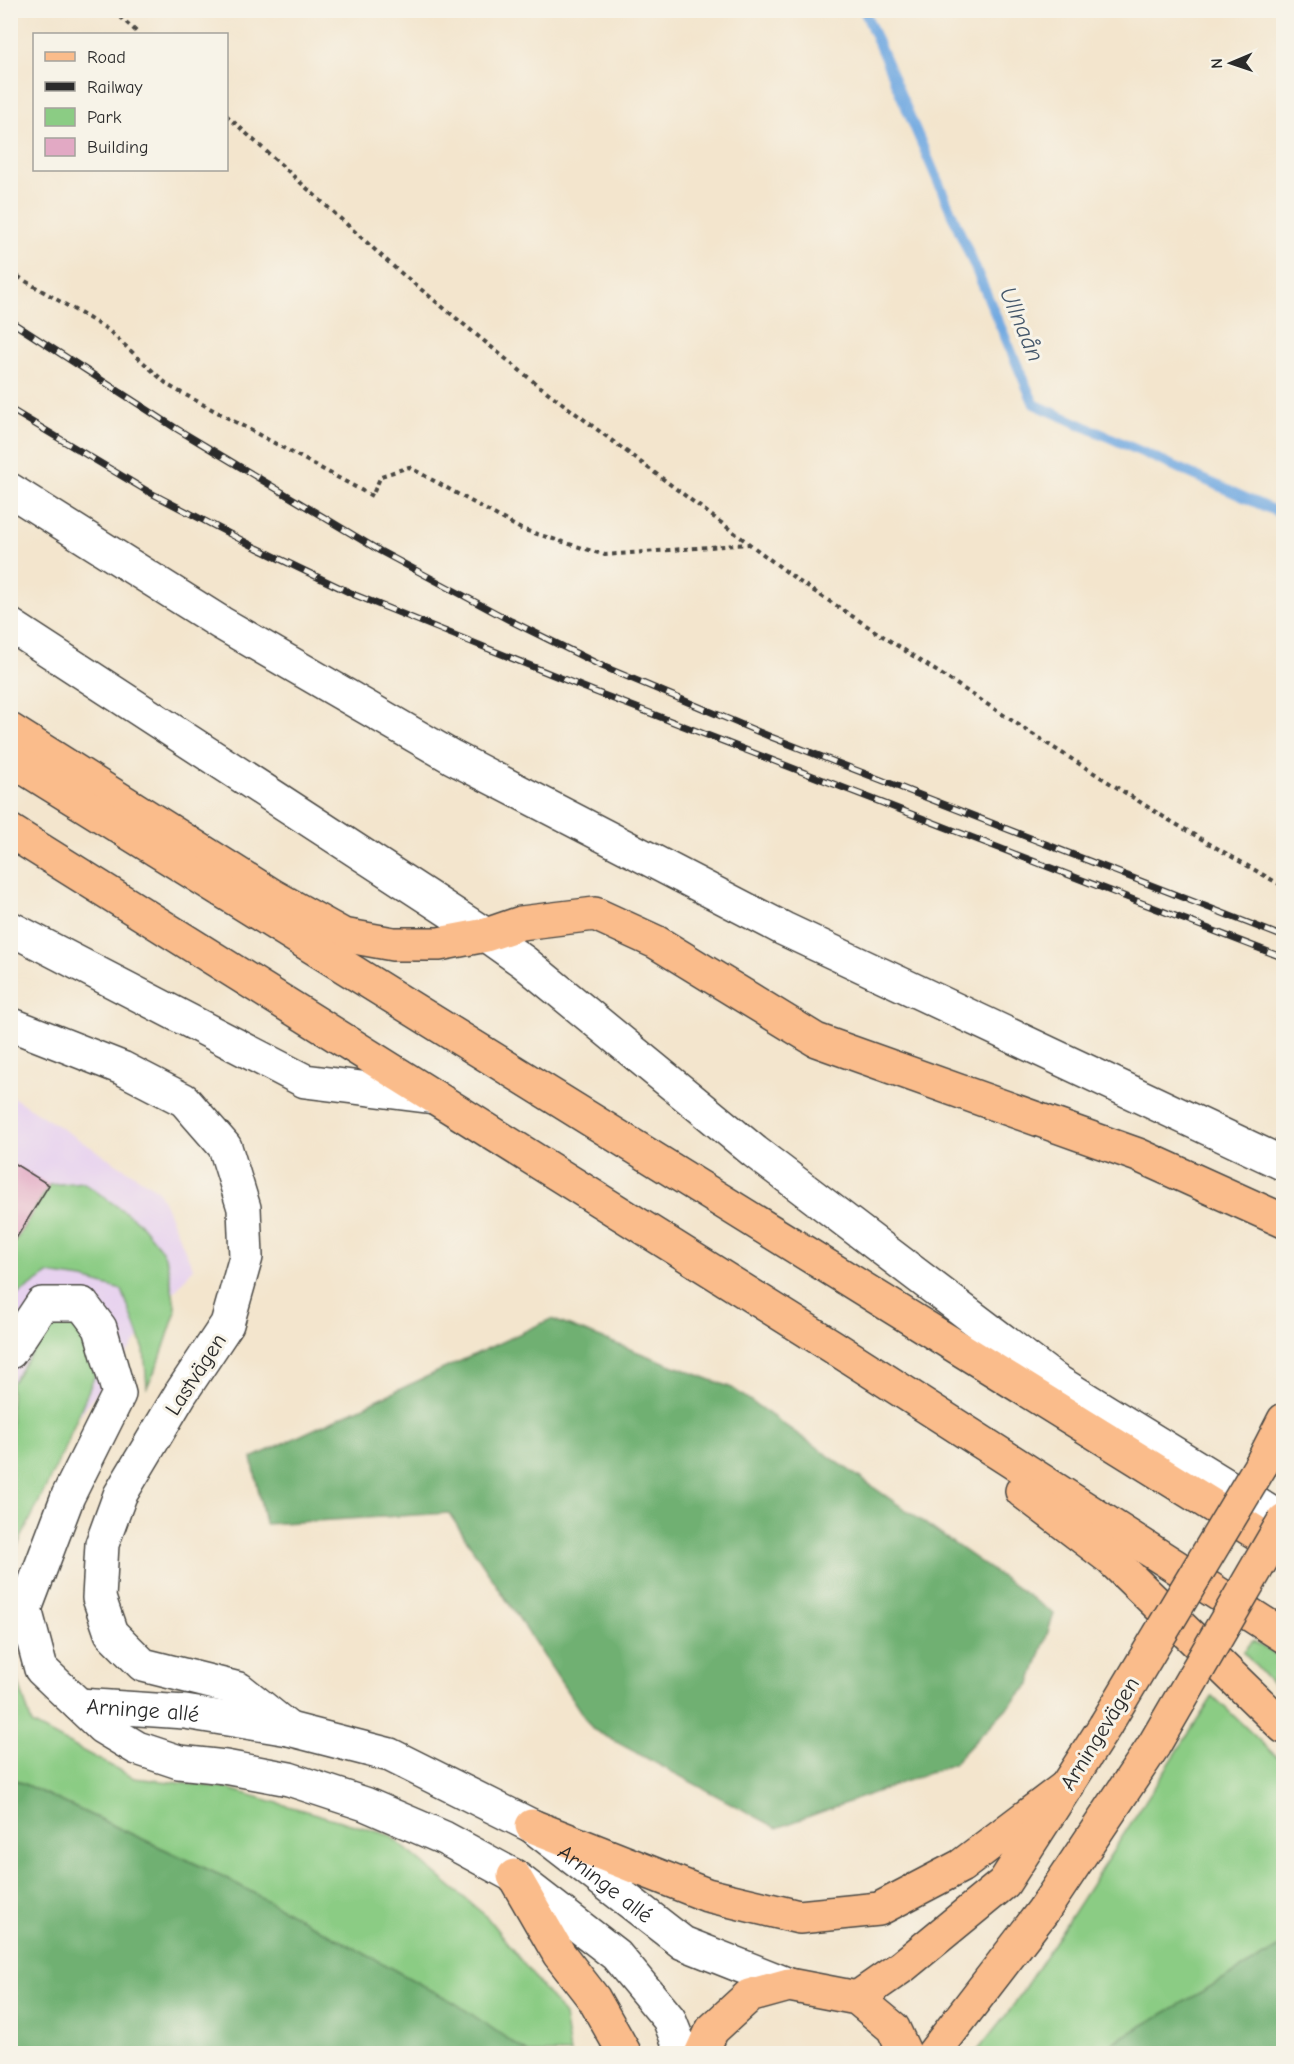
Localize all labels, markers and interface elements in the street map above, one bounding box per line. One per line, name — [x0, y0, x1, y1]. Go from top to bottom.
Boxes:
legend — [33, 33, 228, 171]
north arrow — [1201, 33, 1261, 93]
text: Road — [87, 47, 126, 68]
text: N — [1208, 58, 1226, 69]
text: Railway — [87, 77, 144, 98]
text: Park — [87, 107, 122, 128]
text: Building — [87, 137, 149, 158]
water label: Ullnaån — [994, 282, 1050, 366]
street label: Lastvägen — [160, 1329, 232, 1420]
street label: Arningevägen — [1055, 1672, 1145, 1795]
street label: Arninge allé — [86, 1694, 201, 1728]
street label: Arninge allé — [553, 1839, 658, 1929]

